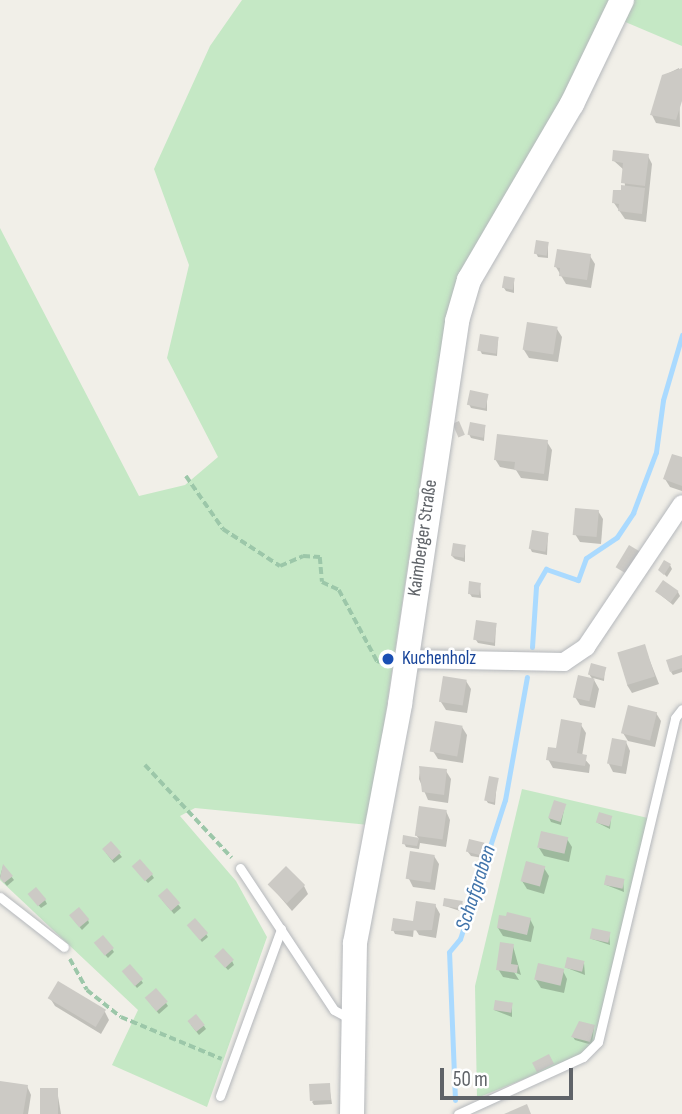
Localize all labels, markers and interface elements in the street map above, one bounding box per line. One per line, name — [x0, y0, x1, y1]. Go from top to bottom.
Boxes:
street label: Kaimberger Straße — [404, 478, 442, 598]
place label: Kuchenholz — [402, 648, 476, 670]
marker: Kuchenholz — [380, 651, 396, 667]
water label: Schafgraben — [450, 842, 502, 934]
scale bar — [444, 1054, 577, 1098]
text: 50 m — [453, 1067, 488, 1092]

